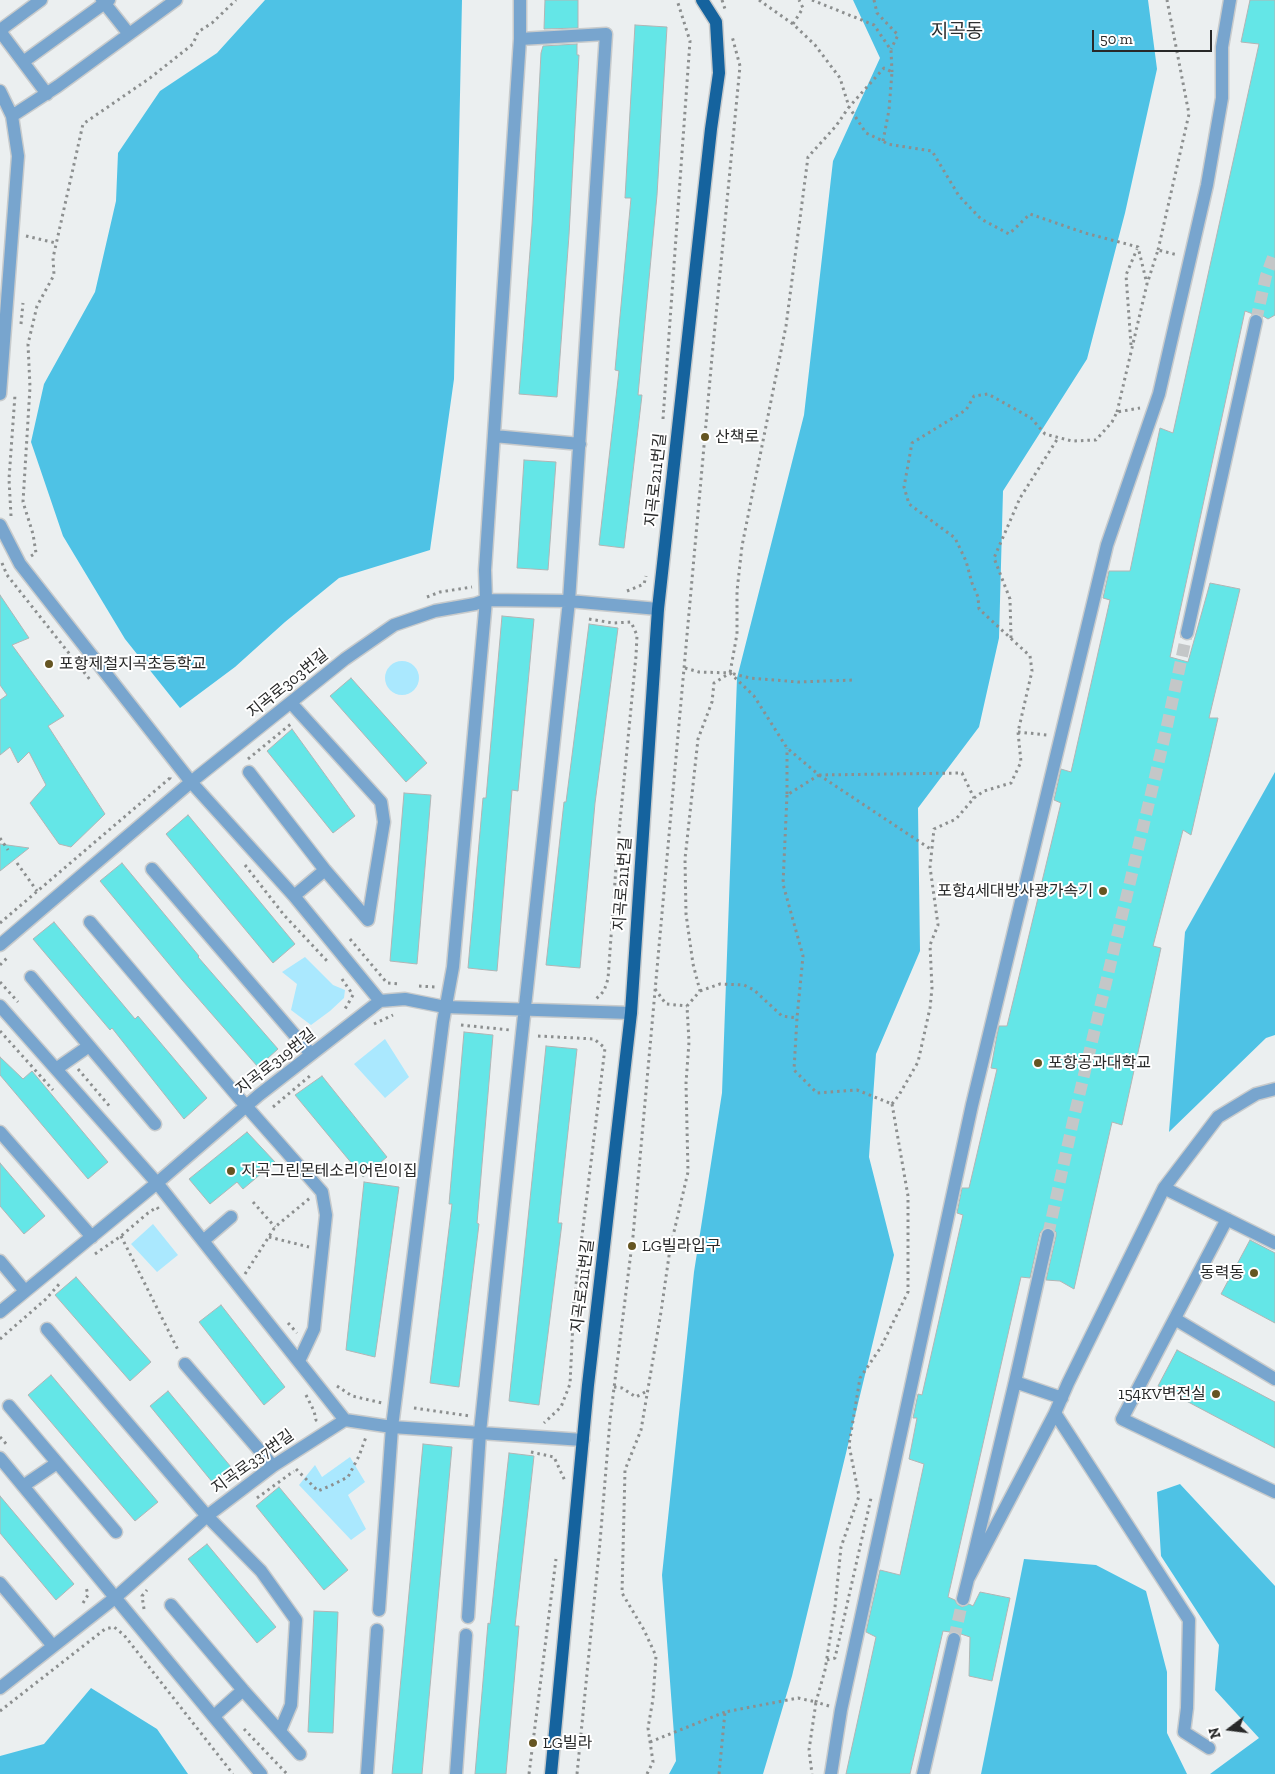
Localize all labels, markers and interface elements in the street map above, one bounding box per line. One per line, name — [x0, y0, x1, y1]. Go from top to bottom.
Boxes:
scale bar — [1095, 20, 1215, 52]
district label: 지곡동 — [931, 21, 983, 43]
text: 50 m — [1100, 30, 1133, 48]
place label: 산책로 — [715, 427, 759, 447]
marker: 산책로 — [699, 431, 711, 443]
street label: 지곡로211번길 — [642, 432, 670, 528]
street label: 지곡로303번길 — [244, 646, 332, 722]
place label: 포항제철지곡초등학교 — [59, 654, 206, 674]
marker: 포항제철지곡초등학교 — [43, 658, 55, 670]
street label: 지곡로211번길 — [610, 836, 636, 932]
place label: 포항4세대방사광가속기 — [937, 881, 1093, 901]
marker: 포항4세대방사광가속기 — [1097, 885, 1109, 897]
street label: 지곡로319번길 — [232, 1025, 320, 1099]
place label: 포항공과대학교 — [1048, 1053, 1151, 1073]
marker: 포항공과대학교 — [1032, 1057, 1044, 1069]
place label: 지곡그린몬테소리어린이집 — [241, 1161, 418, 1181]
marker: 지곡그린몬테소리어린이집 — [225, 1165, 237, 1177]
place label: LG빌라입구 — [642, 1236, 721, 1256]
street label: 지곡로211번길 — [568, 1238, 598, 1334]
marker: LG빌라입구 — [626, 1240, 638, 1252]
place label: 동력동 — [1200, 1263, 1244, 1283]
marker: 동력동 — [1248, 1267, 1260, 1279]
place label: 154KV변전실 — [1118, 1384, 1206, 1404]
marker: 154KV변전실 — [1210, 1388, 1222, 1400]
street label: 지곡로337번길 — [208, 1426, 298, 1498]
north arrow — [1205, 1704, 1255, 1754]
text: N — [1205, 1726, 1225, 1740]
place label: LG빌라 — [543, 1733, 592, 1753]
marker: LG빌라 — [527, 1737, 539, 1749]

